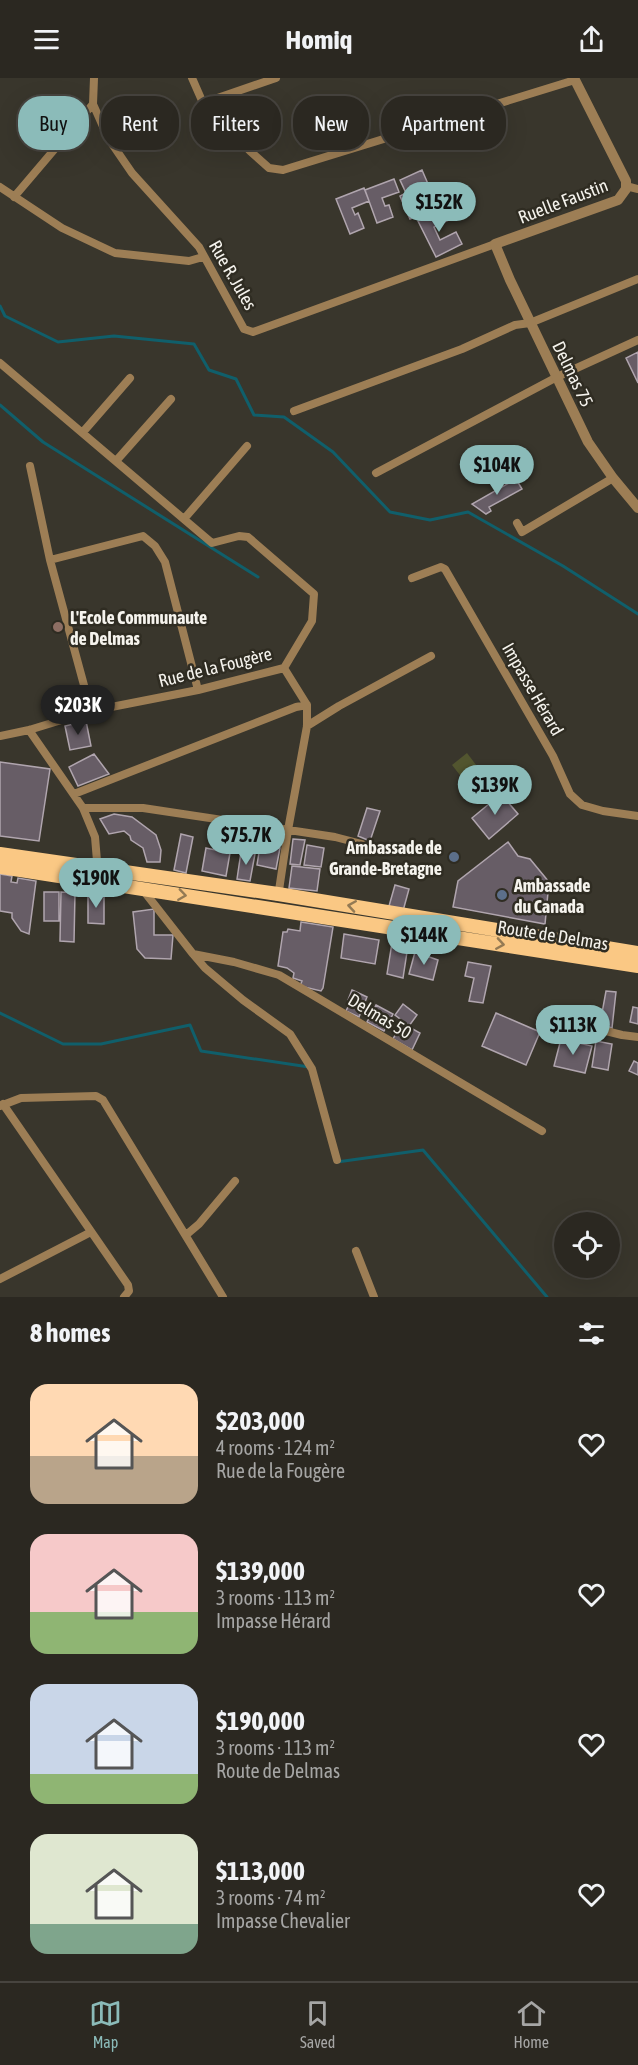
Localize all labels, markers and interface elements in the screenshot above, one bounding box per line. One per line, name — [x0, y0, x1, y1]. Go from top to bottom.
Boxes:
icon: menu — [30, 23, 63, 56]
icon: share — [575, 23, 608, 56]
text: Homiq — [286, 24, 352, 55]
chip: Buy — [18, 96, 89, 150]
chip: Rent — [101, 96, 179, 150]
chip: Filters — [191, 96, 281, 150]
chip: New — [293, 96, 369, 150]
chip: Apartment — [381, 96, 506, 150]
street label: Ruelle Faustin — [515, 174, 611, 228]
pin: $152K — [397, 182, 481, 233]
text: $152K — [416, 190, 462, 213]
street label: Rue R. Jules — [205, 237, 261, 313]
street label: Delmas 75 — [548, 338, 598, 410]
pin: $104K — [455, 445, 539, 496]
text: $104K — [474, 453, 520, 476]
place label: L'Ecole Communaute de Delmas — [70, 607, 207, 649]
marker: L'Ecole Communaute de Delmas — [51, 620, 65, 634]
street label: Impasse Hérard — [498, 639, 568, 739]
street label: Rue de la Fougère — [156, 643, 274, 691]
pin: $203K — [36, 685, 120, 736]
text: $203K — [55, 693, 101, 716]
pin: $139K — [453, 765, 537, 816]
text: $139K — [472, 773, 518, 796]
pin: $75.7K — [197, 815, 295, 866]
text: $75.7K — [221, 823, 271, 846]
place label: Ambassade de Grande-Bretagne — [329, 837, 442, 879]
marker: Ambassade de Grande-Bretagne — [447, 850, 461, 864]
pin: $190K — [54, 858, 138, 909]
text: $190K — [73, 866, 119, 889]
place label: Ambassade du Canada — [513, 875, 590, 917]
marker: Ambassade du Canada — [495, 888, 509, 902]
one-way arrow — [178, 889, 187, 901]
one-way arrow — [348, 900, 358, 913]
pin: $144K — [382, 915, 466, 966]
street label: Route de Delmas — [496, 916, 610, 954]
text: $144K — [401, 923, 447, 946]
one-way arrow — [495, 938, 504, 950]
street label: Delmas 50 — [345, 989, 415, 1043]
pin: $113K — [531, 1005, 615, 1056]
text: $113K — [550, 1013, 596, 1036]
map controls — [554, 1212, 620, 1278]
button: locate — [554, 1212, 620, 1278]
icon: filters — [575, 1317, 608, 1350]
text: 8 homes — [30, 1318, 110, 1348]
text: $203,000 — [216, 1406, 305, 1436]
icon: home — [78, 1408, 150, 1480]
icon: heart — [575, 1428, 608, 1461]
text: 4 rooms · 124 m² — [216, 1436, 335, 1459]
text: Rue de la Fougère — [216, 1459, 345, 1482]
text: $139,000 — [216, 1556, 305, 1586]
icon: home — [78, 1558, 150, 1630]
icon: heart — [575, 1578, 608, 1611]
text: 3 rooms · 113 m² — [216, 1586, 335, 1609]
text: Impasse Hérard — [216, 1609, 331, 1632]
text: $190,000 — [216, 1706, 305, 1736]
icon: home — [78, 1708, 150, 1780]
icon: heart — [575, 1728, 608, 1761]
text: 3 rooms · 113 m² — [216, 1736, 335, 1759]
text: Route de Delmas — [216, 1759, 340, 1782]
text: $113,000 — [216, 1856, 305, 1886]
icon: home — [78, 1858, 150, 1930]
icon: heart — [575, 1878, 608, 1911]
text: 3 rooms · 74 m² — [216, 1886, 326, 1909]
text: Impasse Chevalier — [216, 1909, 350, 1932]
tab: Map — [89, 1997, 122, 2051]
tab: Saved — [300, 1997, 335, 2051]
tab: Home — [513, 1997, 549, 2051]

